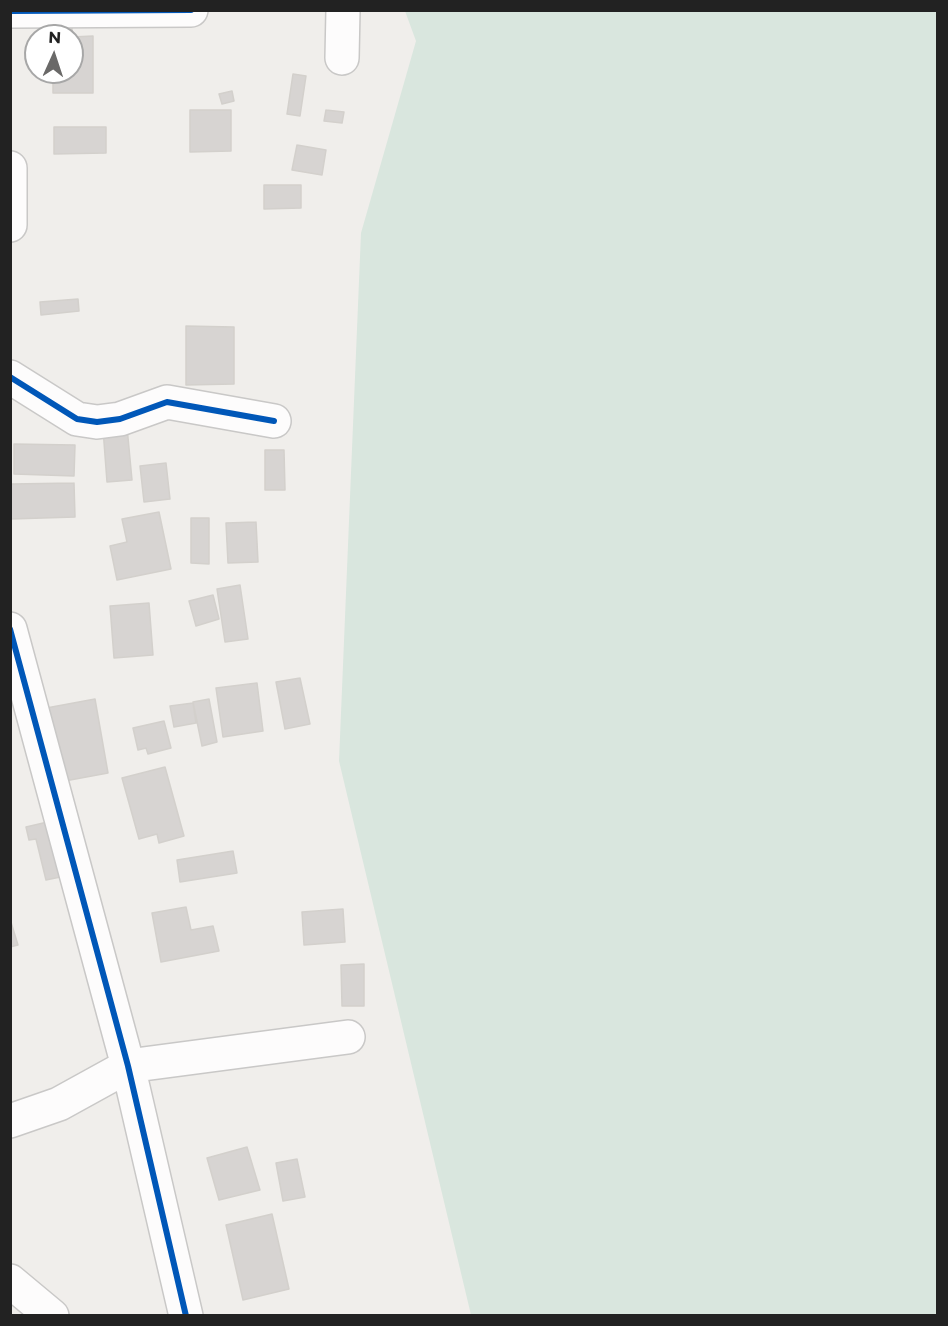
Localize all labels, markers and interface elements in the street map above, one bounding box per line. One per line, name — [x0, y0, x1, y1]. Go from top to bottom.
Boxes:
north arrow — [24, 24, 84, 84]
text: N — [48, 28, 62, 47]

